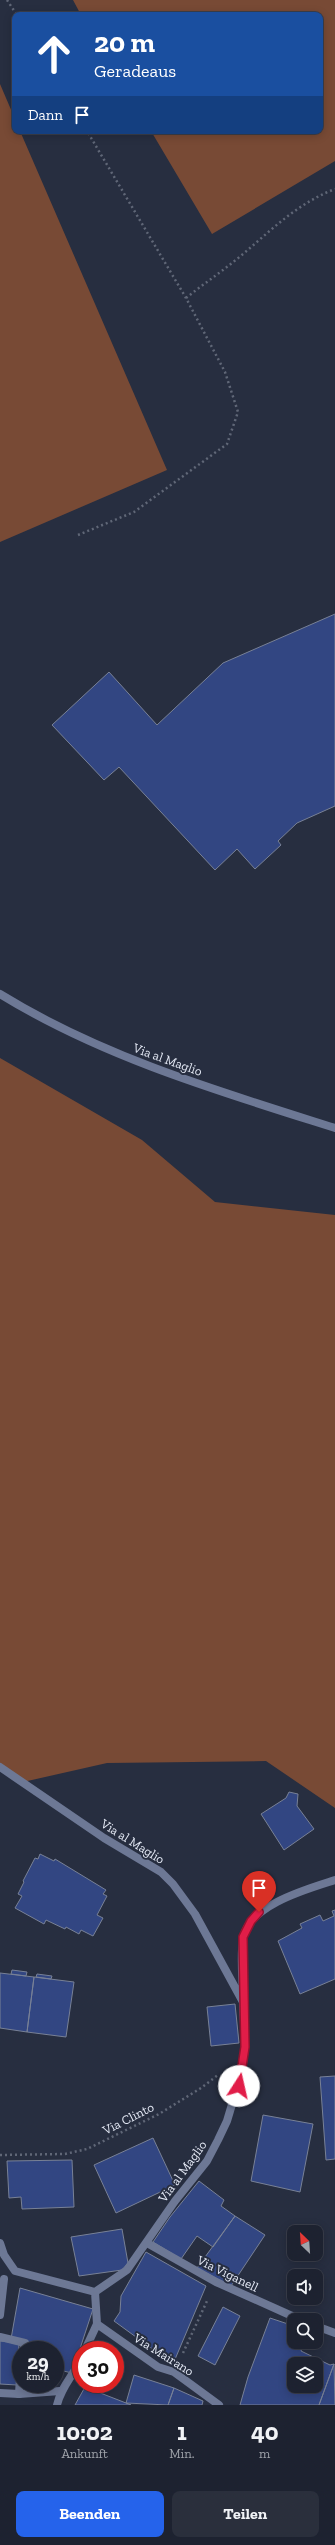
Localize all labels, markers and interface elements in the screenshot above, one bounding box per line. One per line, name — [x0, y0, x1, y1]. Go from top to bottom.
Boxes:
text: 20 m — [94, 26, 155, 59]
icon: ahead — [28, 28, 80, 80]
text: Geradeaus — [94, 60, 176, 82]
icon: arrive — [71, 104, 93, 126]
text: Dann — [28, 106, 63, 124]
street label: Via al Maglio — [130, 1040, 205, 1079]
street label: Via al Maglio — [97, 1815, 168, 1867]
pin — [242, 1871, 276, 1912]
icon: arrive — [248, 1877, 270, 1899]
position arrow — [218, 2065, 260, 2107]
street label: Via Clinto — [99, 2099, 157, 2138]
street label: Via al Maglio — [155, 2137, 210, 2206]
north arrow — [287, 2225, 323, 2261]
map controls — [287, 2225, 323, 2393]
street label: Via Viganell — [194, 2252, 261, 2295]
button: sound — [287, 2269, 323, 2305]
button: search — [287, 2313, 323, 2349]
street label: Via Mairano — [130, 2329, 197, 2379]
speed limit sign: 30 — [72, 2341, 124, 2393]
text: 29 — [27, 2350, 49, 2374]
button: layers — [287, 2357, 323, 2393]
text: km/h — [27, 2371, 49, 2383]
text: 10:02 — [56, 2417, 113, 2446]
text: 1 — [177, 2417, 187, 2446]
text: 40 — [251, 2417, 278, 2446]
text: Ankunft — [61, 2446, 108, 2461]
text: Min. — [169, 2446, 194, 2461]
text: m — [259, 2446, 270, 2461]
button: Beenden — [16, 2491, 164, 2537]
button: Teilen — [172, 2491, 319, 2537]

